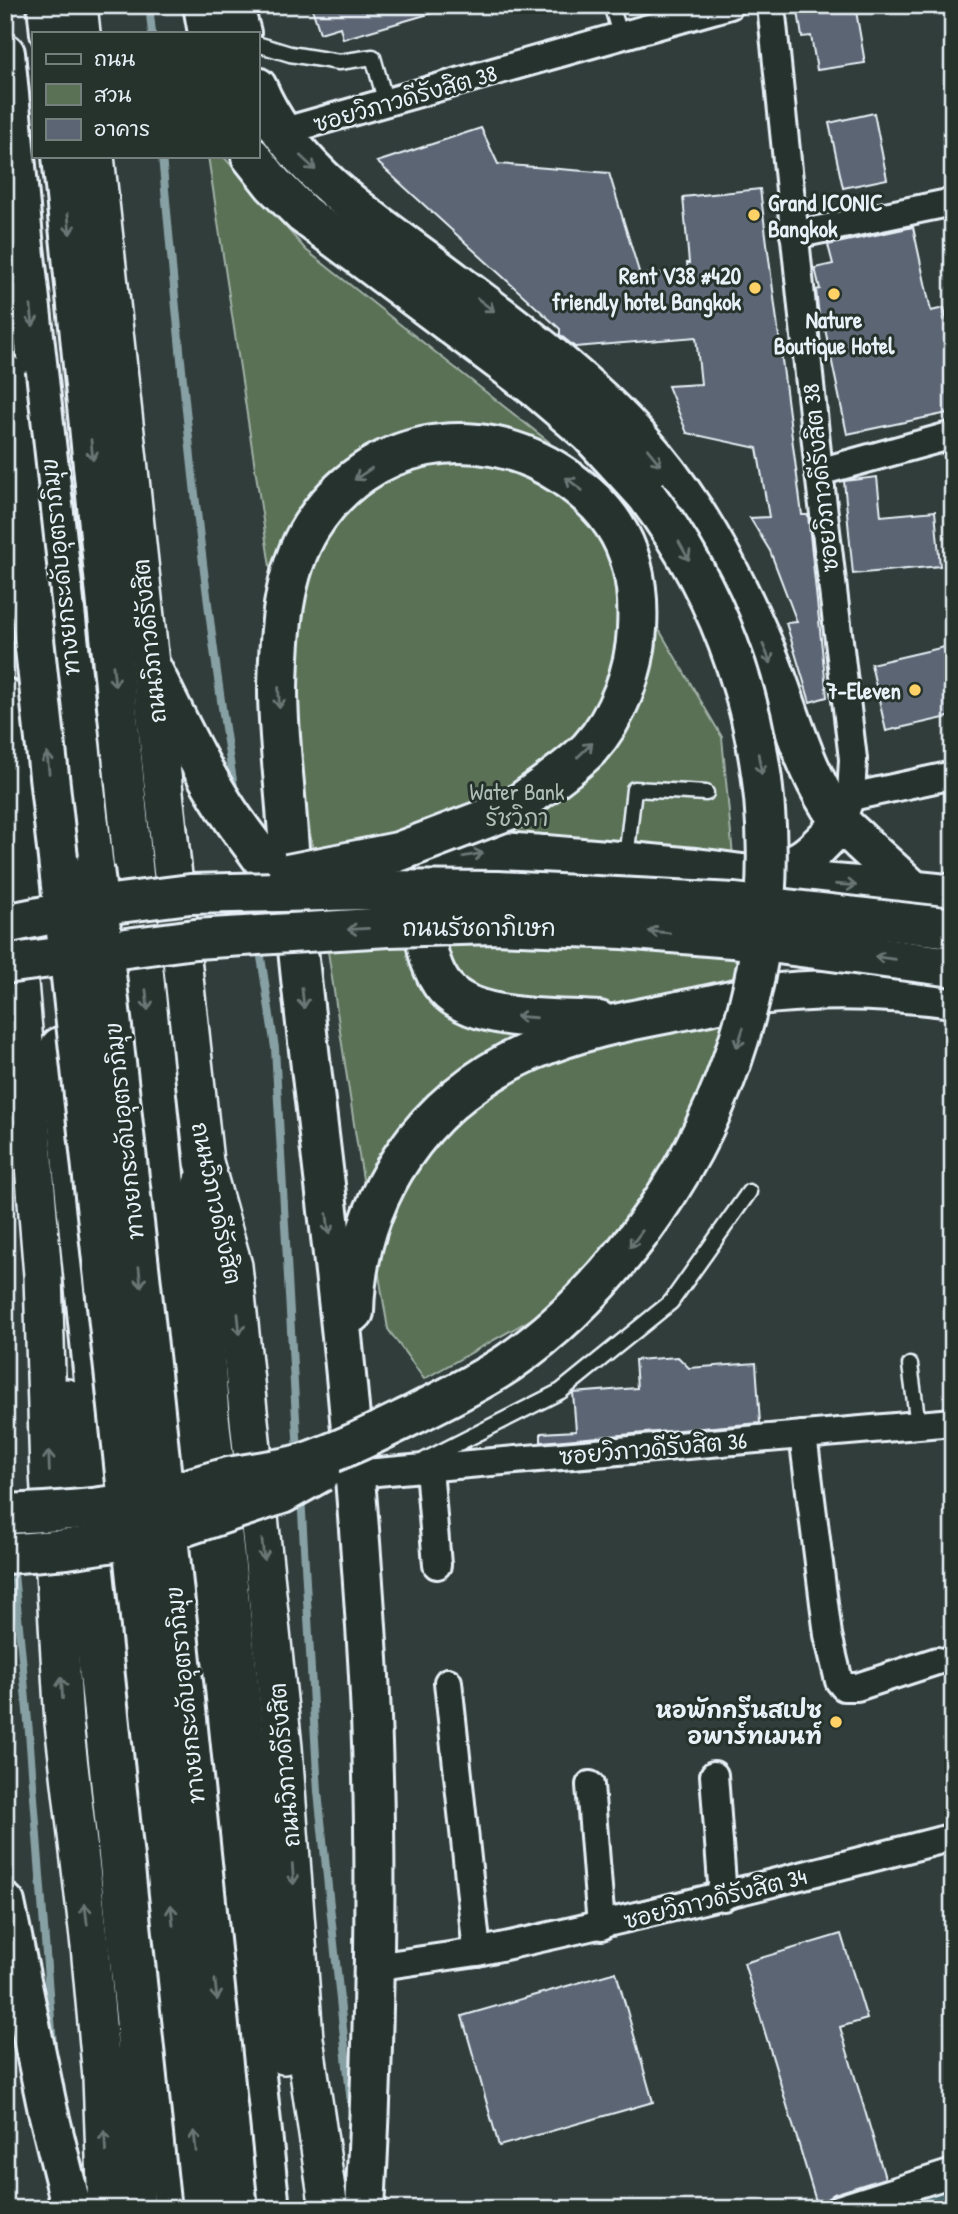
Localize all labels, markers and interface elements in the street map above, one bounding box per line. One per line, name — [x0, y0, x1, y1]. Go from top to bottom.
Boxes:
legend — [32, 32, 259, 158]
text: ถนน — [94, 44, 135, 73]
street label: ซอยวิภาวดีรังสิต 38 — [310, 57, 500, 139]
text: สวน — [94, 80, 131, 109]
text: อาคาร — [94, 114, 150, 143]
one-way arrow — [299, 155, 316, 172]
place label: Grand ICONIC Bangkok — [768, 187, 883, 245]
marker: Grand ICONIC Bangkok — [746, 207, 762, 223]
one-way arrow — [63, 212, 76, 234]
place label: Rent V38 #420 friendly hotel Bangkok — [552, 260, 741, 318]
marker: Rent V38 #420 friendly hotel Bangkok — [747, 280, 763, 296]
marker: Nature Boutique Hotel — [826, 286, 842, 302]
one-way arrow — [476, 297, 495, 312]
one-way arrow — [26, 304, 39, 327]
place label: Nature Boutique Hotel — [774, 304, 895, 362]
street label: ซอยวิภาวดีรังสิต 38 — [795, 382, 845, 574]
one-way arrow — [86, 438, 99, 461]
one-way arrow — [646, 448, 662, 466]
street label: ทางยกระดับอุตราภิมุข — [33, 456, 90, 677]
one-way arrow — [354, 467, 373, 481]
one-way arrow — [565, 477, 583, 492]
one-way arrow — [678, 541, 692, 561]
street label: ถนนวิภาวดีรังสิต — [125, 557, 173, 725]
one-way arrow — [761, 642, 774, 664]
one-way arrow — [108, 665, 121, 687]
place label: 7-Eleven — [825, 675, 901, 706]
marker: 7-Eleven — [907, 682, 923, 698]
one-way arrow — [272, 686, 285, 709]
one-way arrow — [577, 741, 594, 758]
one-way arrow — [41, 752, 54, 775]
one-way arrow — [754, 752, 767, 775]
park label: Water Bank รัชวิภา — [469, 776, 565, 833]
one-way arrow — [461, 848, 484, 861]
one-way arrow — [834, 879, 857, 892]
street label: ถนนรัชดาภิเษก — [402, 912, 556, 943]
one-way arrow — [347, 922, 370, 935]
one-way arrow — [648, 925, 671, 938]
one-way arrow — [874, 951, 897, 964]
one-way arrow — [296, 986, 309, 1009]
one-way arrow — [140, 989, 153, 1011]
one-way arrow — [515, 1010, 538, 1023]
street label: ทางยกระดับอุตราภิมุข — [97, 1020, 154, 1241]
one-way arrow — [733, 1026, 745, 1048]
street label: ถนนวิภาวดีรังสิต — [185, 1119, 249, 1287]
one-way arrow — [322, 1212, 335, 1235]
one-way arrow — [629, 1229, 643, 1248]
one-way arrow — [134, 1265, 147, 1288]
one-way arrow — [233, 1312, 246, 1335]
street label: ซอยวิภาวดีรังสิต 36 — [558, 1424, 748, 1472]
one-way arrow — [42, 1449, 55, 1472]
one-way arrow — [257, 1539, 270, 1561]
street label: ทางยกระดับอุตราภิมุข — [158, 1584, 215, 1805]
one-way arrow — [55, 1677, 68, 1699]
street label: ถนนวิภาวดีรังสิต — [261, 1681, 307, 1849]
place label: หอพักกรีนสเปซ อพาร์ทเมนท์ — [655, 1694, 823, 1751]
marker: หอพักกรีนสเปซ อพาร์ทเมนท์ — [828, 1714, 844, 1730]
street label: ซอยวิภาวดีรังสิต 34 — [620, 1860, 810, 1936]
one-way arrow — [287, 1863, 300, 1885]
one-way arrow — [79, 1903, 92, 1926]
one-way arrow — [165, 1904, 178, 1926]
one-way arrow — [210, 1978, 223, 2001]
one-way arrow — [98, 2129, 111, 2152]
one-way arrow — [188, 2130, 201, 2153]

